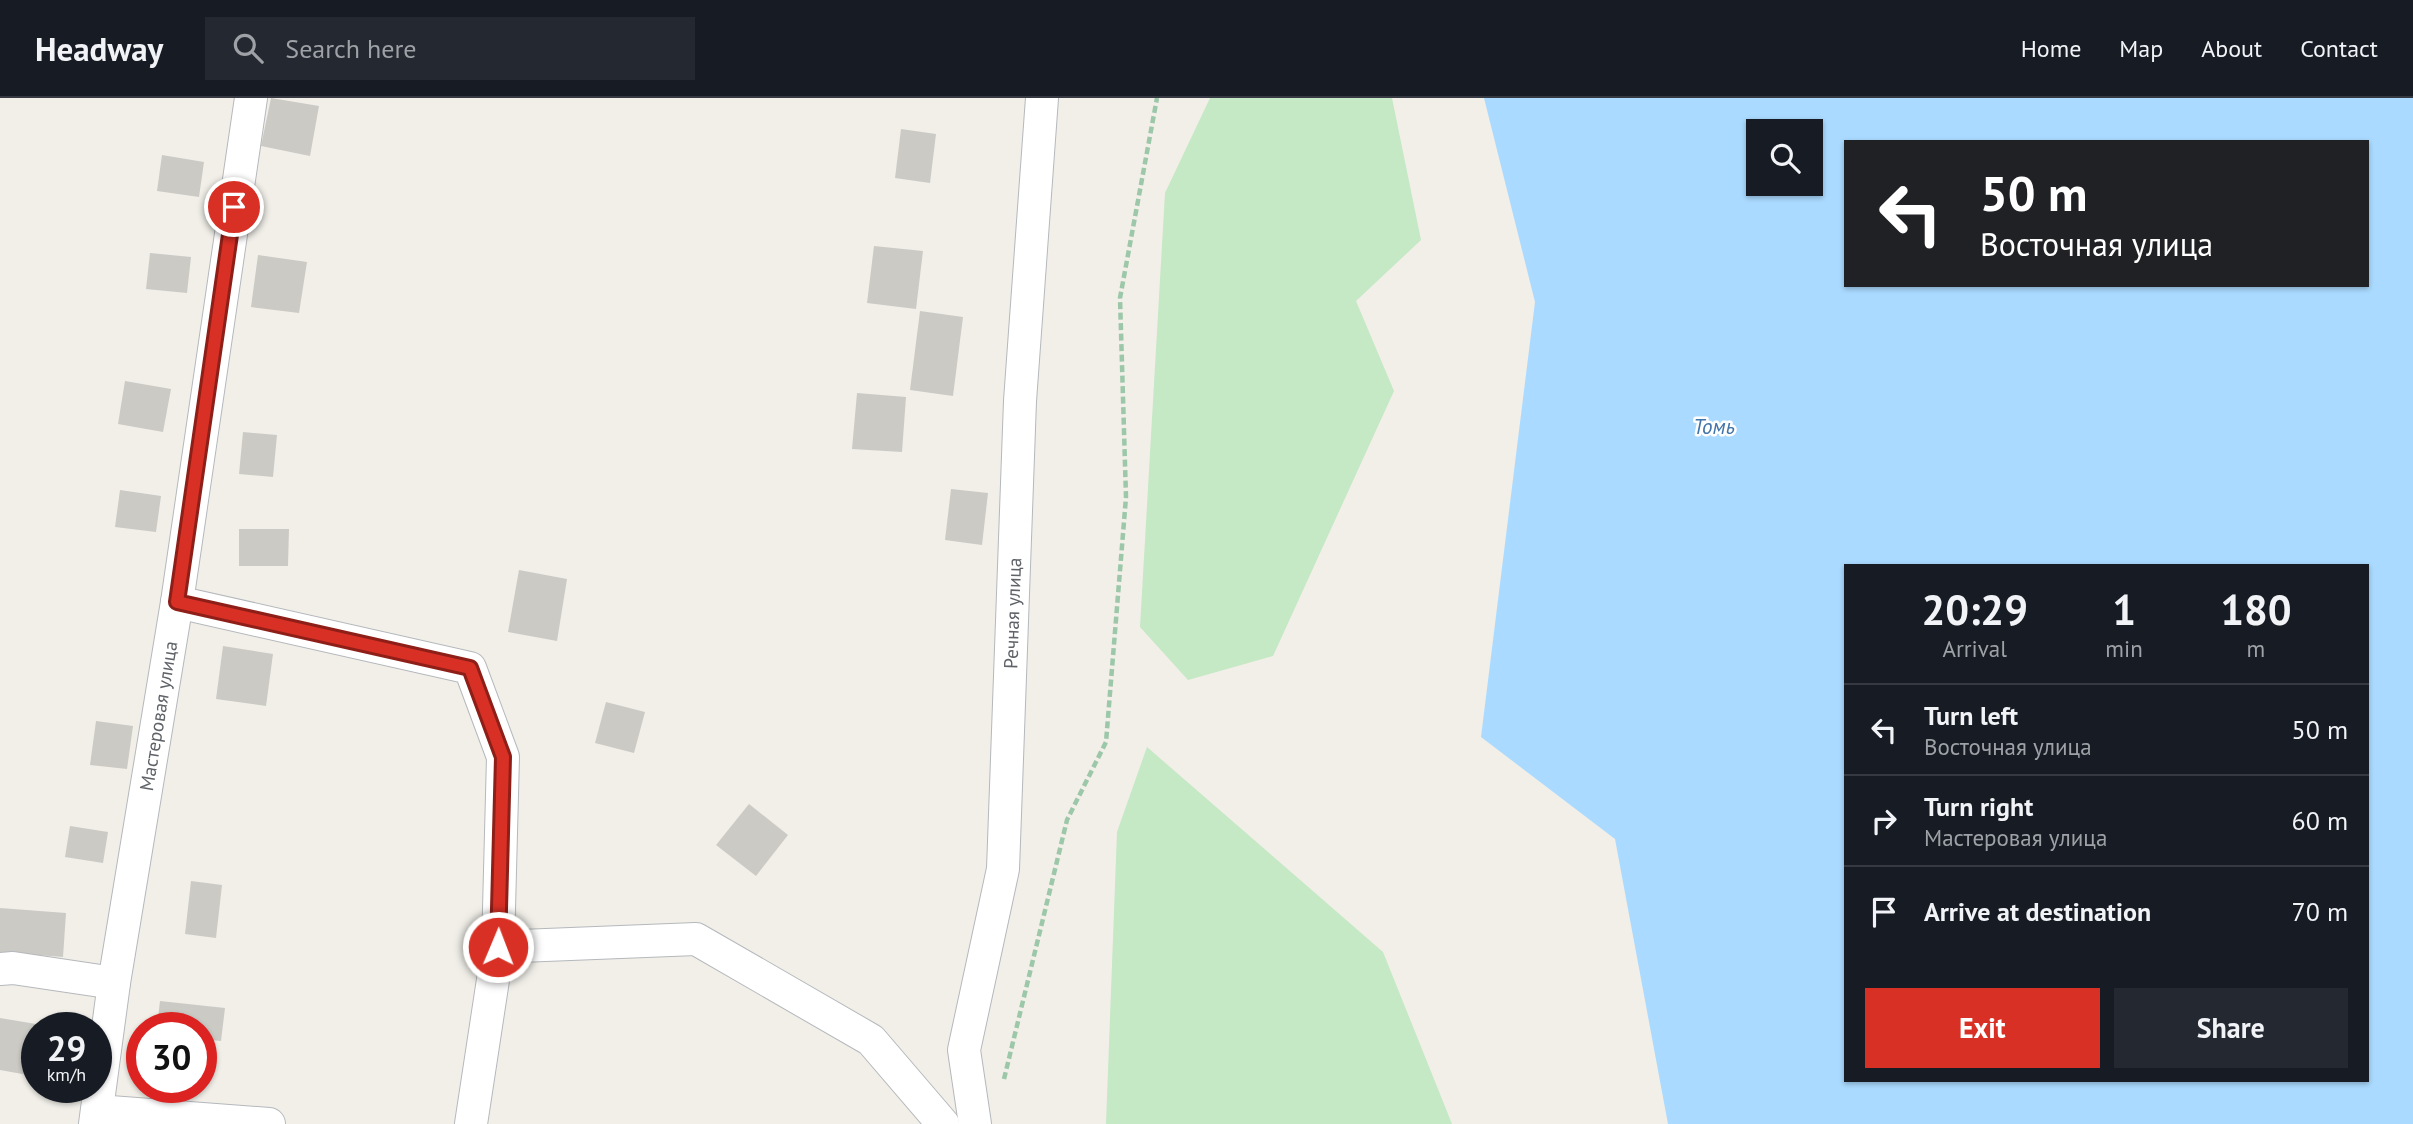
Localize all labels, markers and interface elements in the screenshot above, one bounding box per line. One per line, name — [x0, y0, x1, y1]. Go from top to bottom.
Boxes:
search box — [205, 17, 695, 80]
text: Headway — [35, 27, 163, 70]
icon: search — [229, 29, 267, 67]
text: Search here — [285, 32, 416, 65]
text: Home — [2021, 33, 2081, 64]
text: Map — [2119, 33, 2163, 64]
text: About — [2201, 33, 2262, 64]
text: Contact — [2300, 33, 2378, 64]
map controls — [1746, 119, 1823, 196]
button: search — [1746, 119, 1823, 196]
text: 50 m — [1980, 161, 2087, 225]
icon: left — [1865, 168, 1956, 259]
pin — [204, 177, 264, 237]
icon: arrive — [215, 188, 253, 226]
text: Восточная улица — [1980, 223, 2213, 265]
water label: Томь — [1693, 413, 1735, 440]
street label: Речная улица — [998, 557, 1026, 669]
text: 20:29 — [1921, 582, 2028, 637]
text: 1 — [2112, 582, 2136, 637]
text: 180 — [2220, 582, 2292, 637]
text: Arrival — [1942, 634, 2007, 663]
text: min — [2105, 634, 2143, 663]
text: m — [2247, 634, 2265, 663]
street label: Мастеровая улица — [134, 639, 182, 793]
text: Turn left — [1924, 699, 2018, 732]
icon: left — [1865, 711, 1903, 749]
text: 50 m — [2292, 713, 2348, 746]
text: Восточная улица — [1924, 732, 2092, 761]
text: Turn right — [1924, 790, 2033, 823]
icon: right — [1865, 802, 1903, 840]
text: 60 m — [2292, 804, 2348, 837]
text: Мастеровая улица — [1924, 823, 2107, 852]
icon: arrive — [1865, 893, 1903, 931]
text: Arrive at destination — [1924, 895, 2151, 928]
text: 70 m — [2292, 895, 2348, 928]
position arrow — [461, 910, 535, 984]
button: Exit — [1865, 988, 2100, 1068]
button: Share — [2114, 988, 2348, 1068]
speed limit sign: 30 — [126, 1012, 217, 1103]
text: 29 — [47, 1025, 86, 1071]
text: km/h — [47, 1063, 86, 1086]

